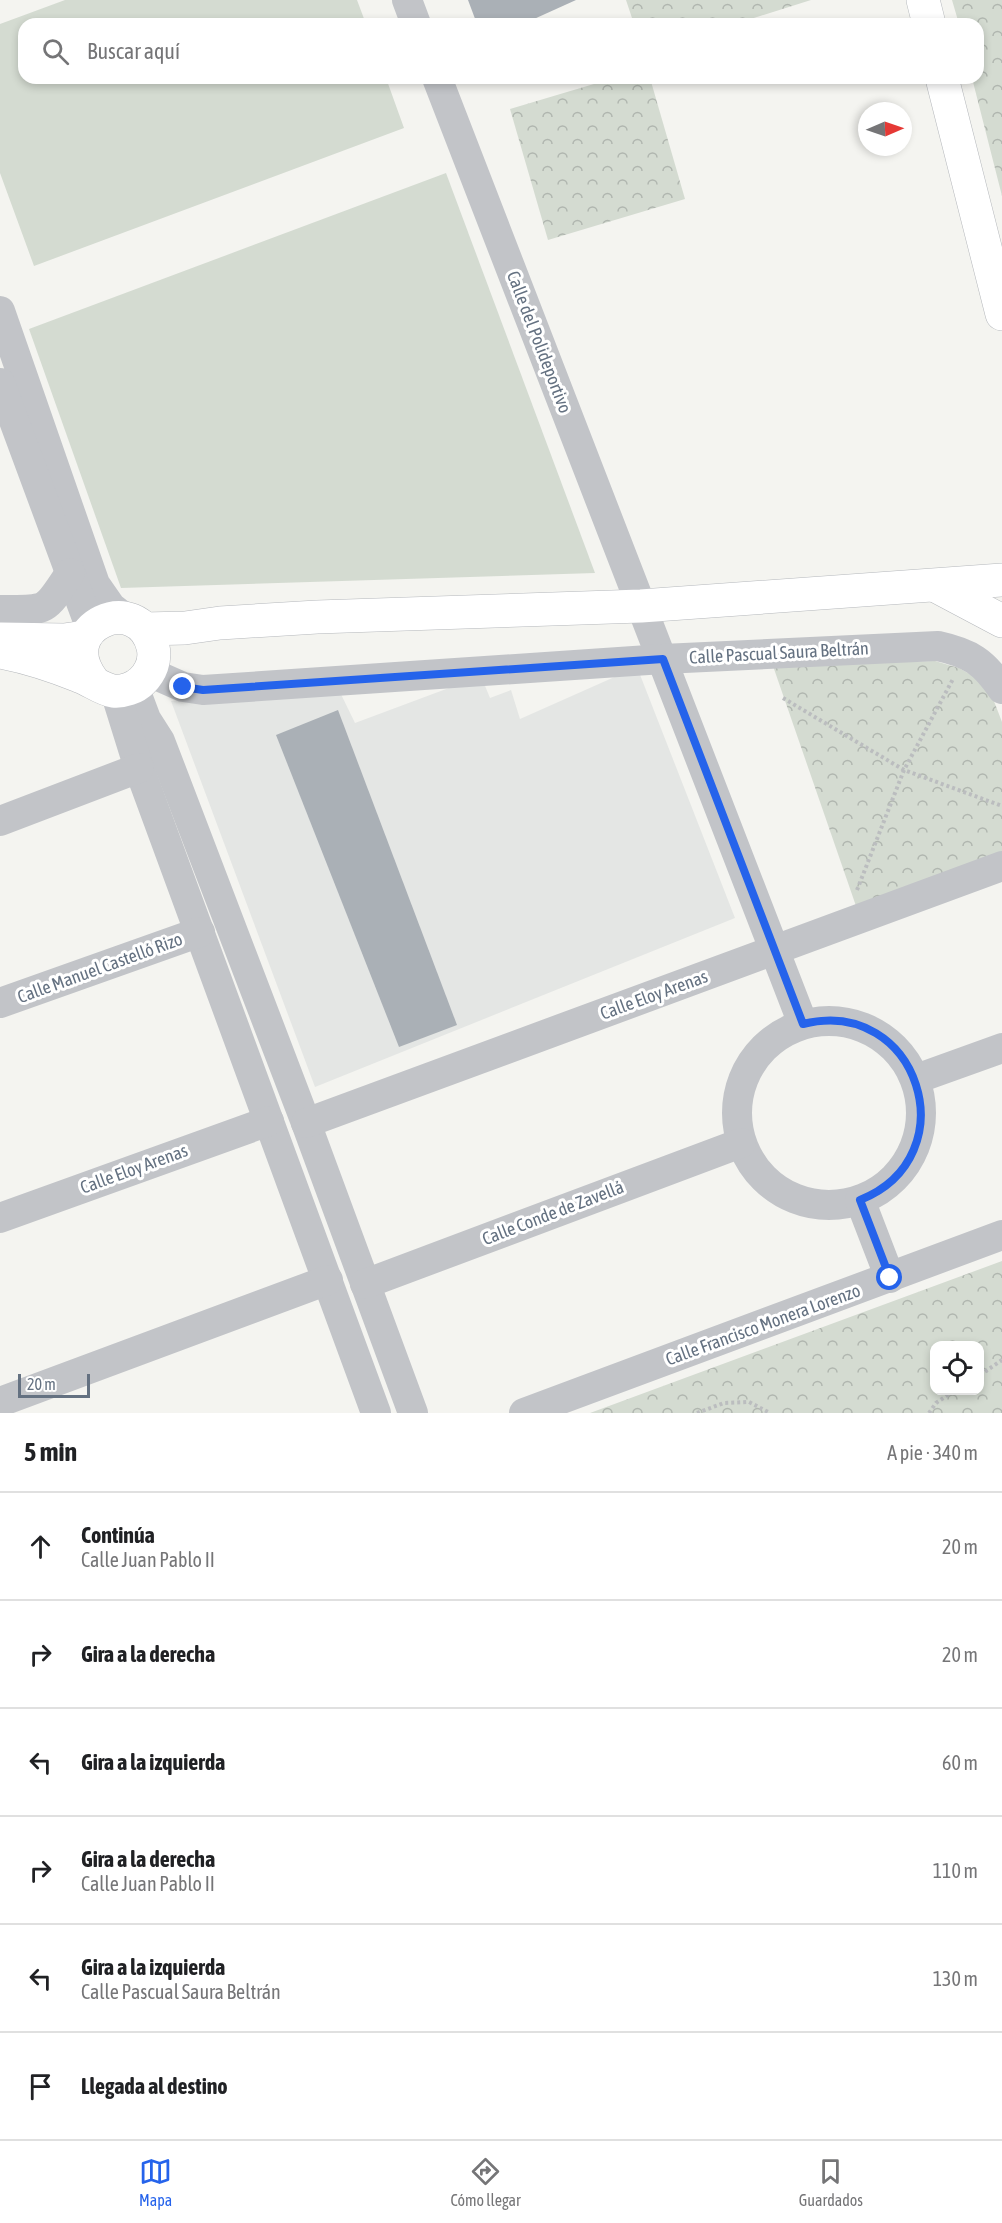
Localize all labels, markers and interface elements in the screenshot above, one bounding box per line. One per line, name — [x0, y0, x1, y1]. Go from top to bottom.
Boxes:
search box — [18, 18, 984, 84]
icon: search — [39, 35, 72, 68]
text: Buscar aquí — [87, 38, 180, 64]
north arrow — [858, 102, 912, 156]
street label: Calle del Polideportivo — [503, 268, 576, 416]
street label: Calle Pascual Saura Beltrán — [689, 637, 869, 668]
route end — [169, 673, 195, 699]
street label: Calle Manuel Castelló Rizo — [15, 928, 185, 1007]
street label: Calle Eloy Arenas — [597, 965, 710, 1024]
street label: Calle Eloy Arenas — [77, 1139, 190, 1198]
street label: Calle Conde de Zavellá — [479, 1176, 627, 1249]
route start — [876, 1264, 902, 1290]
street label: Calle Francisco Monera Lorenzo — [663, 1279, 863, 1370]
map controls — [930, 1341, 984, 1395]
button: locate — [930, 1341, 984, 1395]
scale bar — [18, 1371, 90, 1398]
text: 20 m — [27, 1375, 56, 1393]
text: 5 min — [24, 1437, 77, 1467]
text: A pie · 340 m — [887, 1441, 978, 1464]
text: Continúa — [81, 1522, 155, 1548]
icon: ahead — [24, 1530, 57, 1563]
text: 20 m — [942, 1535, 978, 1558]
text: Calle Juan Pablo II — [81, 1548, 215, 1571]
icon: right — [24, 1638, 57, 1671]
text: Gira a la derecha — [81, 1641, 215, 1667]
text: 20 m — [942, 1643, 978, 1666]
icon: left — [24, 1746, 57, 1779]
text: Gira a la izquierda — [81, 1749, 225, 1775]
text: 60 m — [942, 1751, 978, 1774]
text: Gira a la derecha — [81, 1846, 215, 1872]
icon: right — [24, 1854, 57, 1887]
text: 110 m — [933, 1859, 978, 1882]
text: Calle Juan Pablo II — [81, 1872, 215, 1895]
text: Gira a la izquierda — [81, 1954, 225, 1980]
icon: left — [24, 1962, 57, 1995]
text: 130 m — [933, 1967, 978, 1990]
text: Calle Pascual Saura Beltrán — [81, 1980, 281, 2003]
icon: arrive — [24, 2070, 57, 2103]
text: Llegada al destino — [81, 2073, 228, 2099]
tab: Mapa — [139, 2155, 172, 2209]
tab: Cómo llegar — [450, 2155, 521, 2209]
tab: Guardados — [799, 2155, 863, 2209]

